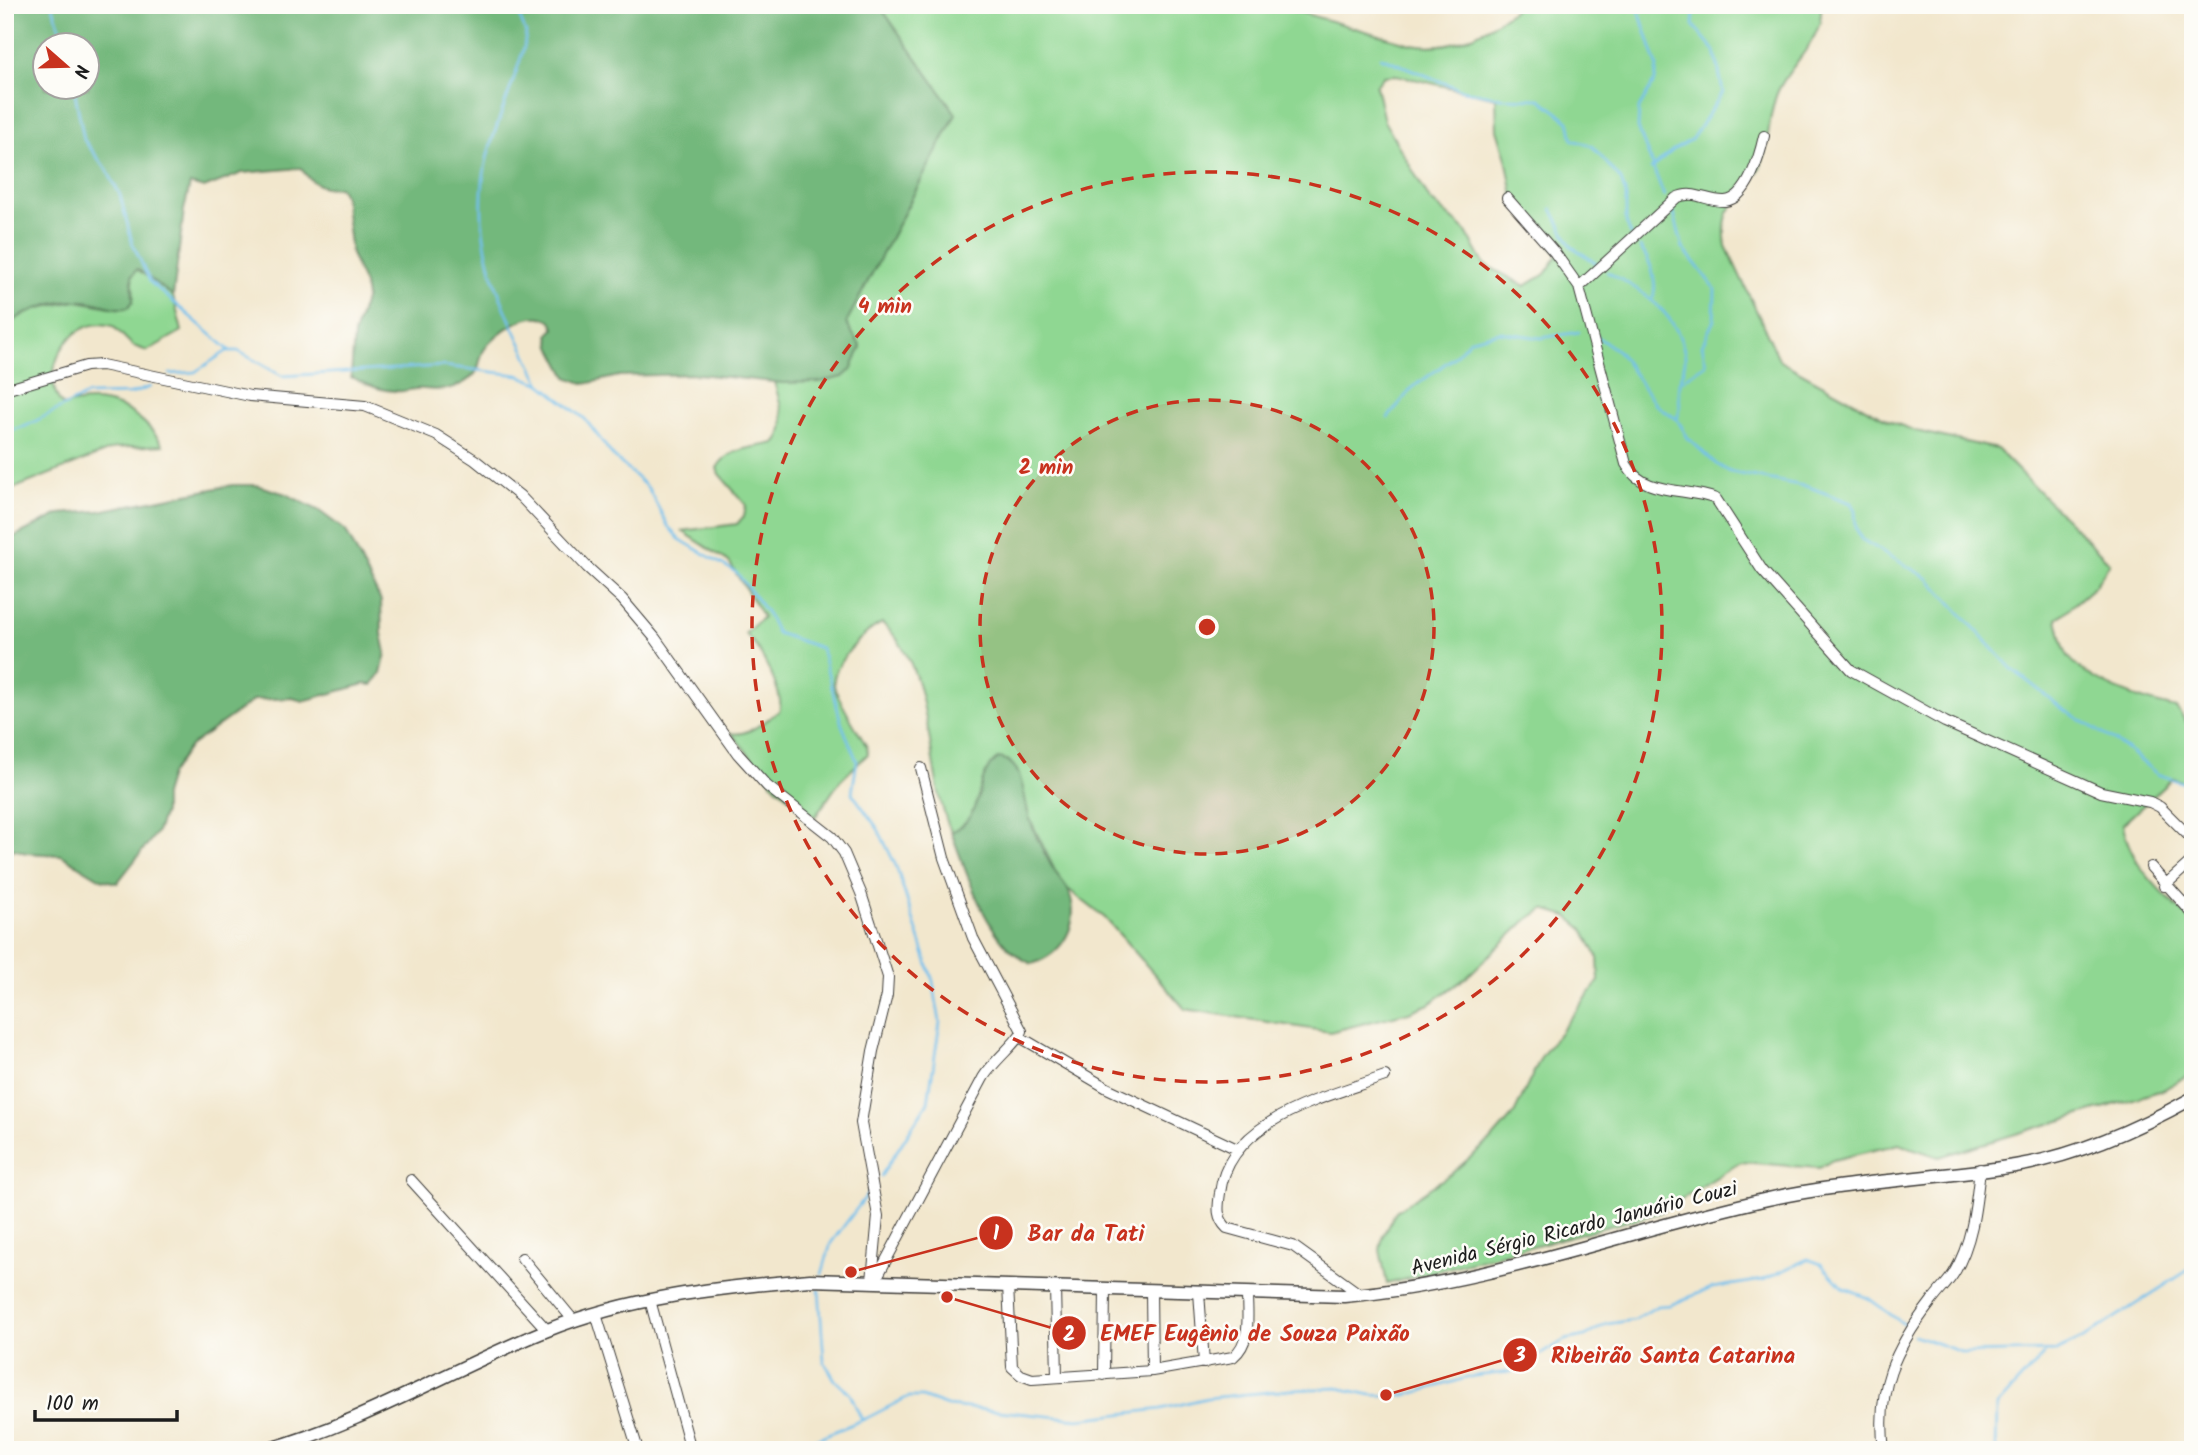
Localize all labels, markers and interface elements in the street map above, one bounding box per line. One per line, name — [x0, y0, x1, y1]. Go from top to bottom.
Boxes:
north arrow — [32, 32, 102, 102]
text: N — [64, 60, 96, 82]
text: 4 min — [858, 291, 912, 324]
text: 2 min — [1019, 452, 1073, 485]
centre of rings — [1195, 615, 1219, 639]
street label: Avenida Sérgio Ricardo Januário Couzi — [1408, 1173, 1742, 1286]
callout: Bar da Tati — [978, 1211, 1158, 1255]
text: Bar da Tati — [1028, 1217, 1145, 1253]
text: 1 — [993, 1218, 1000, 1251]
callout: EMEF Eugênio de Souza Paixão — [1052, 1311, 1424, 1355]
text: EMEF Eugênio de Souza Paixão — [1100, 1317, 1410, 1353]
text: 2 — [1063, 1319, 1075, 1352]
callout: Ribeirão Santa Catarina — [1502, 1333, 1810, 1377]
text: Ribeirão Santa Catarina — [1551, 1339, 1796, 1375]
text: 3 — [1513, 1340, 1526, 1373]
scale bar — [35, 1378, 177, 1422]
text: 100 m — [46, 1388, 99, 1421]

